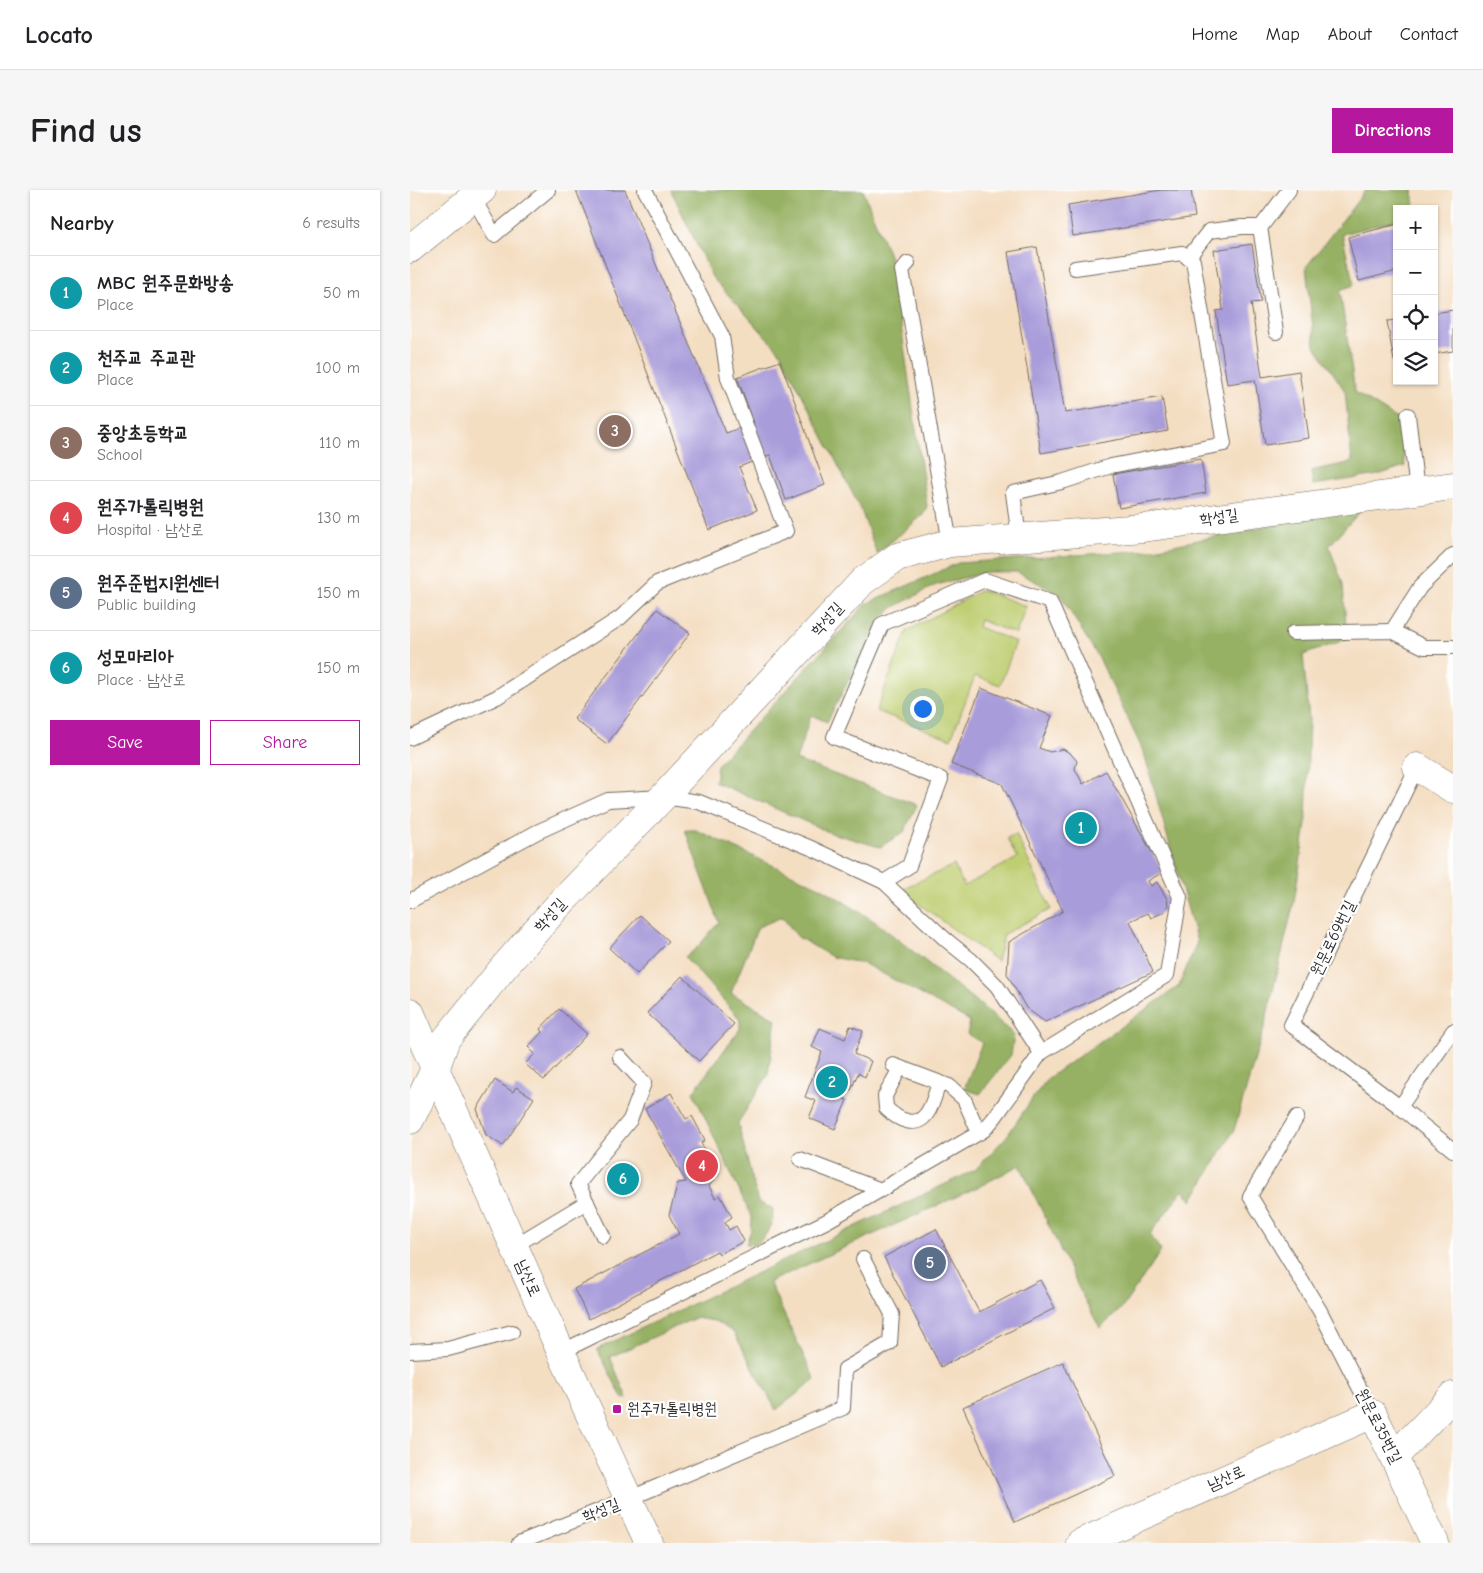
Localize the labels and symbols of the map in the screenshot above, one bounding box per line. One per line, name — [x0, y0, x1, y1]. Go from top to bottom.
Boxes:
pin: 3 — [599, 412, 631, 450]
street label: 학성길 — [1199, 505, 1240, 529]
street label: 학성길 — [807, 599, 847, 639]
your location — [910, 696, 936, 722]
pin: 1 — [1065, 809, 1097, 847]
street label: 학성길 — [530, 895, 570, 935]
street label: 원문로69번길 — [1307, 897, 1359, 979]
pin: 2 — [816, 1063, 848, 1101]
pin: 4 — [686, 1147, 718, 1185]
pin: 6 — [607, 1160, 639, 1198]
pin: 5 — [914, 1244, 946, 1282]
street label: 남산로 — [512, 1257, 544, 1299]
street label: 원문로35번길 — [1353, 1386, 1405, 1466]
place label: 원주카톨릭병원 — [627, 1400, 717, 1418]
marker: 원주카톨릭병원 — [611, 1403, 623, 1415]
street label: 남산로 — [1205, 1462, 1247, 1494]
street label: 학성길 — [580, 1494, 622, 1526]

